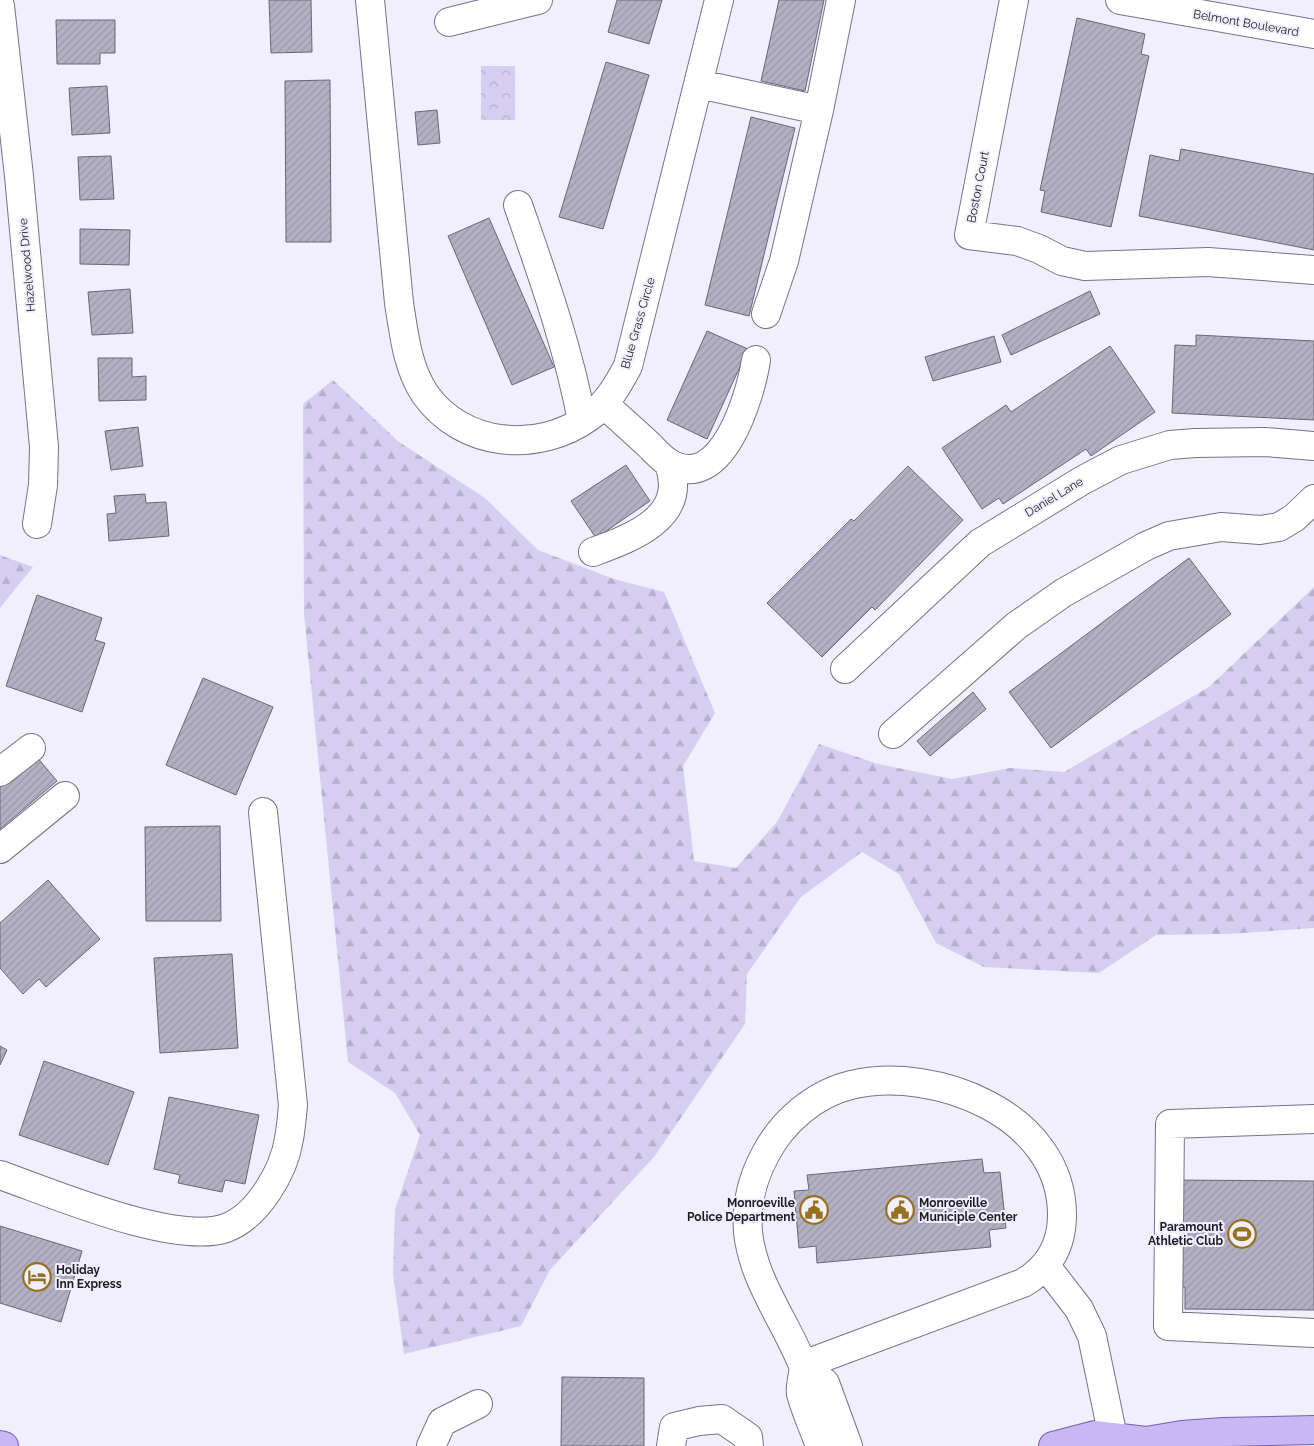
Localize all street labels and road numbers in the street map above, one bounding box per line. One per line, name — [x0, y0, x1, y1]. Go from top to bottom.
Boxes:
street label: Belmont Boulevard — [1192, 7, 1300, 39]
street label: Boston Court — [964, 150, 992, 224]
street label: Hazelwood Drive — [16, 217, 38, 313]
street label: Blue Grass Circle — [618, 276, 658, 370]
street label: Daniel Lane — [1022, 474, 1086, 520]

